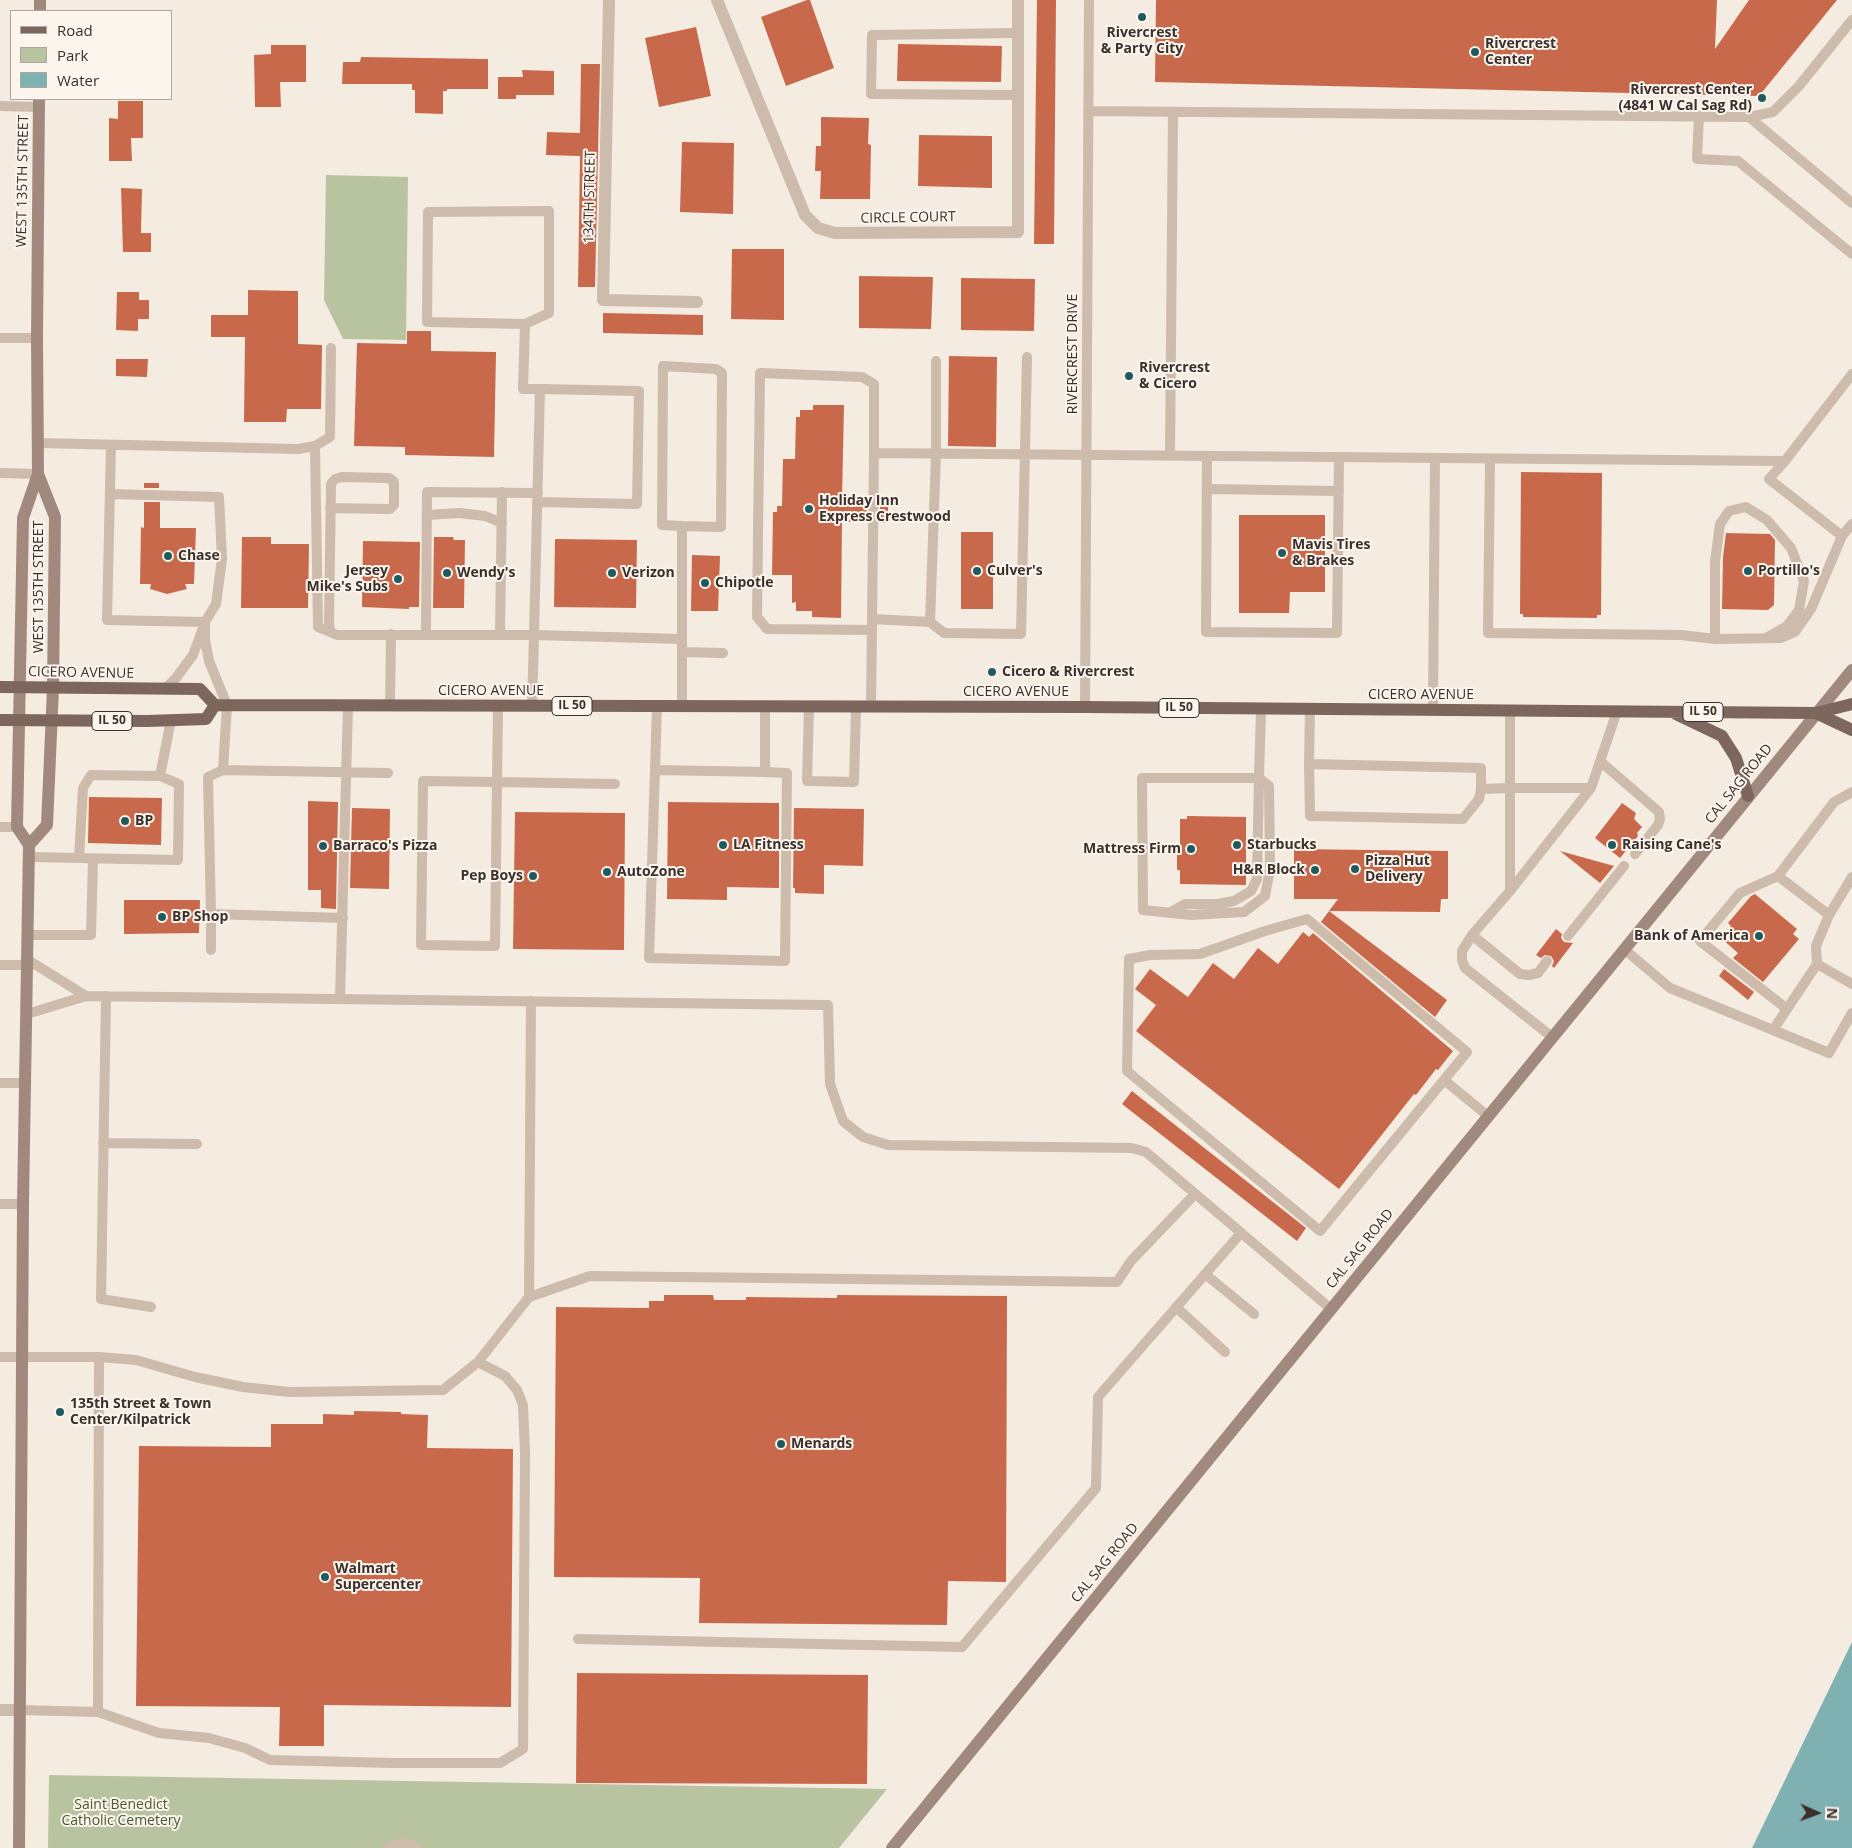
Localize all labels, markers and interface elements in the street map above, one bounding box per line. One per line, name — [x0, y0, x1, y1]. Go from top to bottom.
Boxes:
legend — [10, 10, 172, 100]
marker: Rivercrest & Party City — [1136, 11, 1148, 23]
text: Road — [57, 20, 93, 40]
place label: Rivercrest & Party City — [1101, 25, 1183, 58]
place label: Rivercrest Center — [1485, 36, 1556, 68]
text: Park — [57, 45, 88, 65]
marker: Rivercrest Center — [1469, 46, 1481, 58]
text: Water — [57, 70, 99, 90]
place label: Rivercrest Center (4841 W Cal Sag Rd) — [1619, 82, 1752, 114]
marker: Rivercrest Center (4841 W Cal Sag Rd) — [1756, 92, 1768, 104]
street label: WEST 135TH STREET — [13, 115, 33, 247]
street label: 134TH STREET — [581, 150, 599, 244]
street label: CIRCLE COURT — [860, 209, 956, 227]
street label: RIVERCREST DRIVE — [1065, 294, 1081, 414]
place label: Rivercrest & Cicero — [1139, 360, 1210, 392]
marker: Rivercrest & Cicero — [1123, 370, 1135, 382]
place label: Holiday Inn Express Crestwood — [819, 493, 951, 526]
marker: Holiday Inn Express Crestwood — [803, 503, 815, 515]
street label: WEST 135TH STREET — [31, 521, 47, 653]
place label: Mavis Tires & Brakes — [1292, 537, 1370, 570]
marker: Mavis Tires & Brakes — [1276, 547, 1288, 559]
place label: Chase — [178, 548, 220, 564]
marker: Chase — [162, 550, 174, 562]
place label: Jersey Mike's Subs — [307, 563, 388, 596]
place label: Culver's — [987, 563, 1043, 579]
place label: Portillo's — [1758, 563, 1820, 579]
place label: Wendy's — [457, 565, 516, 581]
place label: Verizon — [622, 565, 675, 581]
marker: Culver's — [971, 565, 983, 577]
marker: Portillo's — [1742, 565, 1754, 577]
marker: Wendy's — [441, 567, 453, 579]
marker: Verizon — [606, 567, 618, 579]
marker: Jersey Mike's Subs — [392, 573, 404, 585]
place label: Chipotle — [715, 575, 774, 591]
marker: Chipotle — [699, 577, 711, 589]
street label: CICERO AVENUE — [28, 664, 134, 682]
place label: Cicero & Rivercrest — [1002, 664, 1134, 680]
marker: Cicero & Rivercrest — [986, 666, 998, 678]
street label: CICERO AVENUE — [438, 683, 544, 699]
street label: CICERO AVENUE — [963, 684, 1069, 700]
street label: CICERO AVENUE — [1368, 687, 1474, 703]
road number: IL 50 — [552, 696, 592, 716]
road number: IL 50 — [1159, 698, 1199, 718]
road number: IL 50 — [1683, 702, 1723, 722]
road number: IL 50 — [92, 711, 132, 730]
street label: CAL SAG ROAD — [1702, 741, 1776, 827]
place label: BP — [135, 813, 153, 829]
marker: BP — [119, 815, 131, 827]
place label: LA Fitness — [733, 837, 804, 853]
place label: Starbucks — [1247, 837, 1317, 853]
place label: Raising Cane's — [1622, 837, 1721, 853]
place label: Barraco's Pizza — [333, 838, 437, 854]
marker: LA Fitness — [717, 839, 729, 851]
marker: Starbucks — [1231, 839, 1243, 851]
marker: Raising Cane's — [1606, 839, 1618, 851]
marker: Barraco's Pizza — [317, 840, 329, 852]
place label: Mattress Firm — [1083, 841, 1181, 857]
marker: Mattress Firm — [1185, 843, 1197, 855]
place label: Pizza Hut Delivery — [1365, 853, 1430, 886]
place label: H&R Block — [1233, 862, 1305, 878]
marker: Pizza Hut Delivery — [1349, 863, 1361, 875]
place label: AutoZone — [617, 864, 685, 880]
marker: H&R Block — [1309, 864, 1321, 876]
marker: AutoZone — [601, 866, 613, 878]
place label: Pep Boys — [460, 868, 523, 884]
marker: Pep Boys — [527, 870, 539, 882]
place label: BP Shop — [172, 909, 228, 925]
marker: BP Shop — [156, 911, 168, 923]
place label: Bank of America — [1634, 928, 1749, 944]
marker: Bank of America — [1753, 930, 1765, 942]
street label: CAL SAG ROAD — [1323, 1206, 1397, 1292]
place label: 135th Street & Town Center/Kilpatrick — [70, 1396, 211, 1428]
marker: 135th Street & Town Center/Kilpatrick — [54, 1406, 66, 1418]
place label: Menards — [791, 1436, 852, 1452]
marker: Menards — [775, 1438, 787, 1450]
street label: CAL SAG ROAD — [1068, 1520, 1142, 1606]
place label: Walmart Supercenter — [335, 1561, 421, 1594]
marker: Walmart Supercenter — [319, 1571, 331, 1583]
north arrow — [1792, 1788, 1842, 1838]
park label: Saint Benedict Catholic Cemetery — [61, 1797, 181, 1830]
text: N — [1823, 1808, 1842, 1820]

